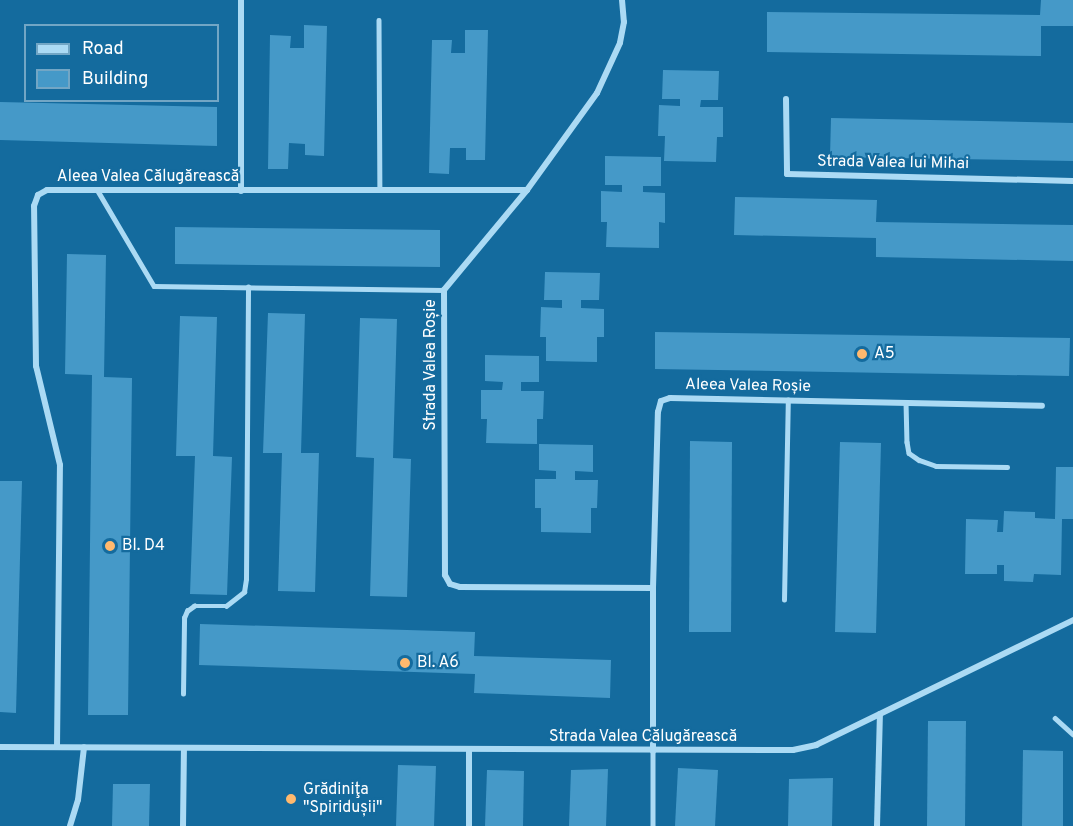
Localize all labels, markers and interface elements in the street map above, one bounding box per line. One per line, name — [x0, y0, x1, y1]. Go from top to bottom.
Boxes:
legend — [24, 24, 219, 102]
text: Road — [82, 38, 124, 61]
text: Building — [82, 68, 148, 91]
street label: Strada Valea lui Mihai — [816, 152, 970, 174]
street label: Aleea Valea Călugărească — [57, 167, 239, 187]
street label: Strada Valea Roșie — [421, 299, 441, 431]
place label: A5 — [874, 344, 895, 364]
marker: A5 — [855, 347, 869, 361]
street label: Aleea Valea Roșie — [685, 375, 811, 397]
place label: Bl. D4 — [122, 536, 165, 556]
marker: Bl. D4 — [103, 539, 117, 553]
place label: Bl. A6 — [417, 653, 459, 673]
marker: Bl. A6 — [398, 656, 412, 670]
street label: Strada Valea Călugărească — [549, 727, 737, 747]
place label: Grădiniţa "Spiridușii" — [303, 780, 382, 818]
marker: Grădiniţa "Spiridușii" — [284, 792, 298, 806]

